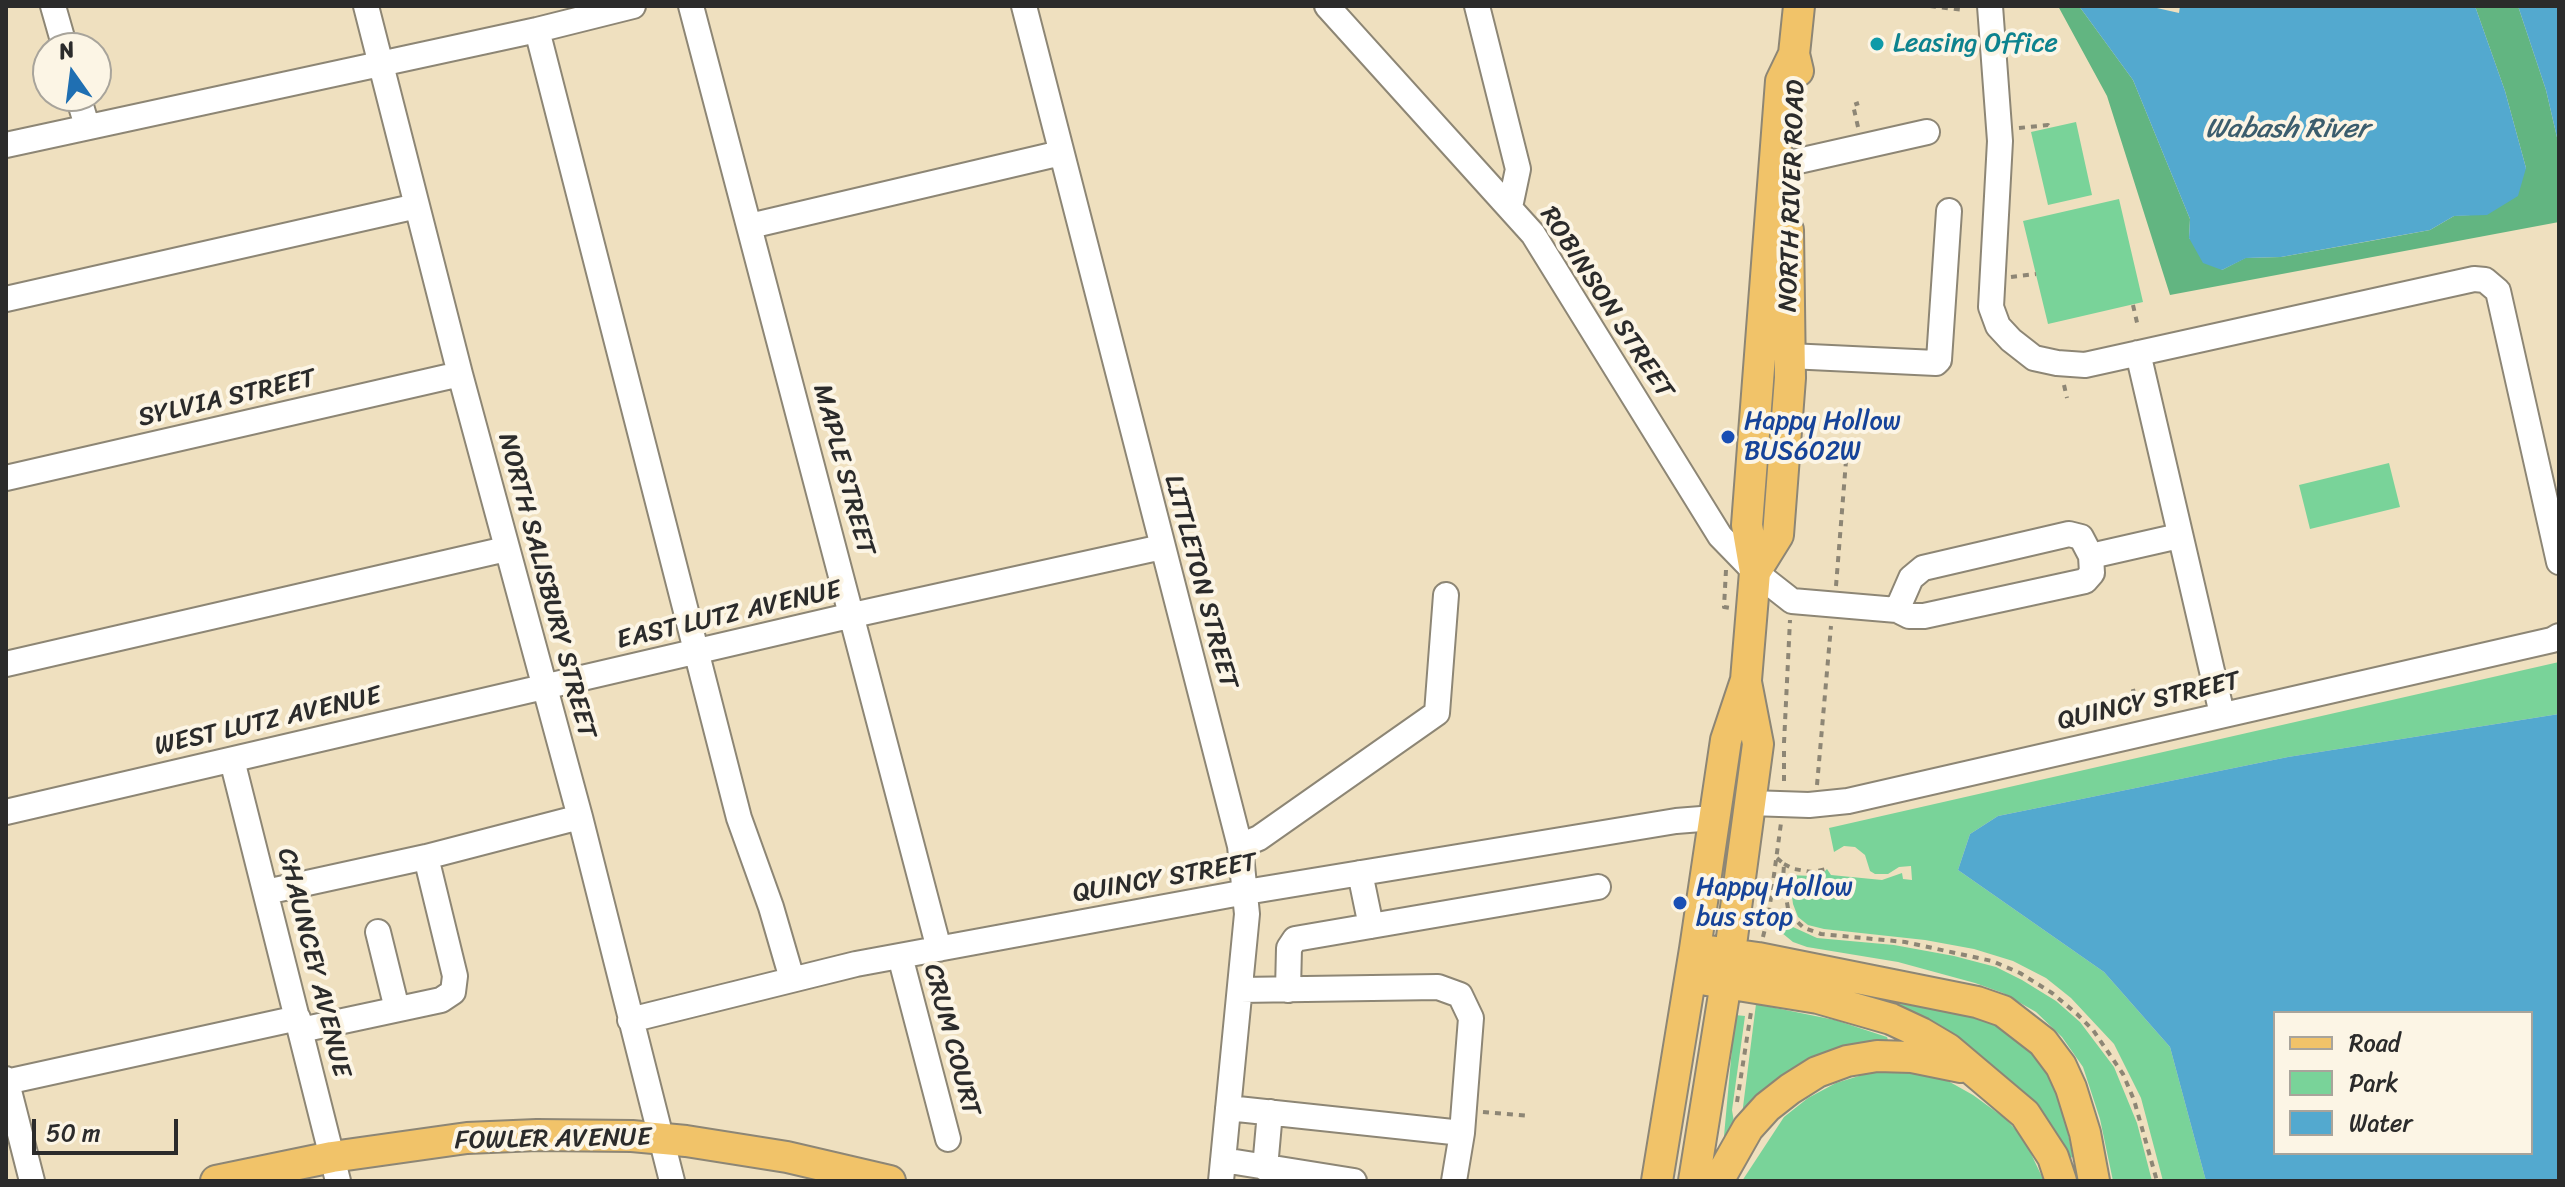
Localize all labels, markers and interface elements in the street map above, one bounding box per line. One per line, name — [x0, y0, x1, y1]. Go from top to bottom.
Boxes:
place label: Leasing Office — [1893, 28, 2058, 60]
text: N — [54, 29, 79, 71]
north arrow — [32, 32, 112, 112]
marker: Leasing Office — [1868, 35, 1886, 53]
street label: NORTH RIVER ROAD — [1773, 80, 1813, 312]
water label: Wabash River — [2205, 113, 2369, 147]
street label: ROBINSON STREET — [1532, 201, 1680, 405]
street label: SYLVIA STREET — [135, 363, 319, 435]
street label: MAPLE STREET — [805, 381, 881, 559]
place label: Happy Hollow BUS602W — [1744, 406, 1901, 468]
marker: Happy Hollow BUS602W — [1719, 428, 1737, 446]
street label: NORTH SALISBURY STREET — [490, 430, 602, 742]
street label: LITTLETON STREET — [1156, 472, 1244, 692]
street label: EAST LUTZ AVENUE — [614, 575, 844, 657]
street label: QUINCY STREET — [2055, 666, 2243, 738]
street label: WEST LUTZ AVENUE — [152, 681, 384, 763]
street label: CHAUNCEY AVENUE — [269, 845, 357, 1081]
street label: QUINCY STREET — [1071, 847, 1259, 911]
place label: Happy Hollow bus stop — [1696, 872, 1853, 934]
marker: Happy Hollow bus stop — [1671, 894, 1689, 912]
street label: CRUM COURT — [916, 961, 986, 1119]
legend — [2273, 1011, 2533, 1155]
text: Road — [2349, 1022, 2400, 1064]
text: Park — [2349, 1062, 2398, 1104]
text: Water — [2349, 1102, 2412, 1144]
scale bar — [36, 1103, 182, 1153]
text: 50 m — [46, 1112, 101, 1154]
street label: FOWLER AVENUE — [454, 1123, 652, 1157]

